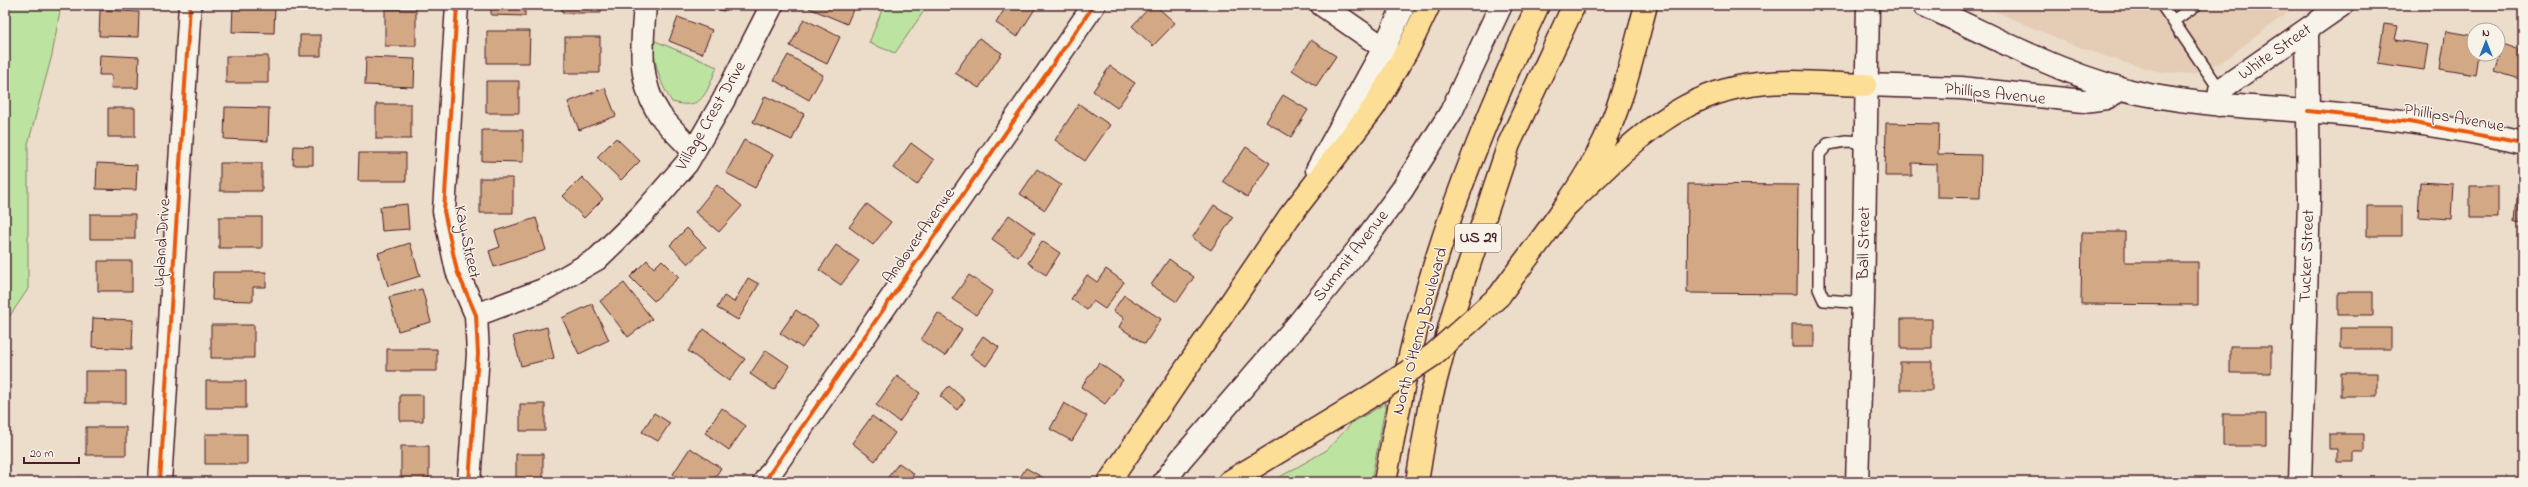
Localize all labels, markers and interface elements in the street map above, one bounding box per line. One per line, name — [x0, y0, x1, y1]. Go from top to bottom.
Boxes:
street label: White Street — [2233, 17, 2317, 87]
north arrow — [2466, 22, 2506, 62]
text: N — [2482, 25, 2490, 41]
street label: Village Crest Drive — [669, 56, 754, 177]
street label: Phillips Avenue — [1943, 76, 2047, 112]
street label: Phillips Avenue — [2402, 97, 2507, 139]
street label: Andover Avenue — [877, 183, 962, 289]
street label: Upland Drive — [146, 197, 178, 288]
street label: Kay Street — [446, 203, 487, 281]
street label: Summit Avenue — [1307, 204, 1395, 307]
street label: Ball Street — [1851, 206, 1877, 281]
street label: Tucker Street — [2293, 209, 2321, 303]
road number: US 29 — [1455, 224, 1501, 252]
street label: North O'Henry Boulevard — [1386, 244, 1455, 418]
scale bar — [24, 439, 79, 465]
text: 20 m — [30, 445, 53, 463]

